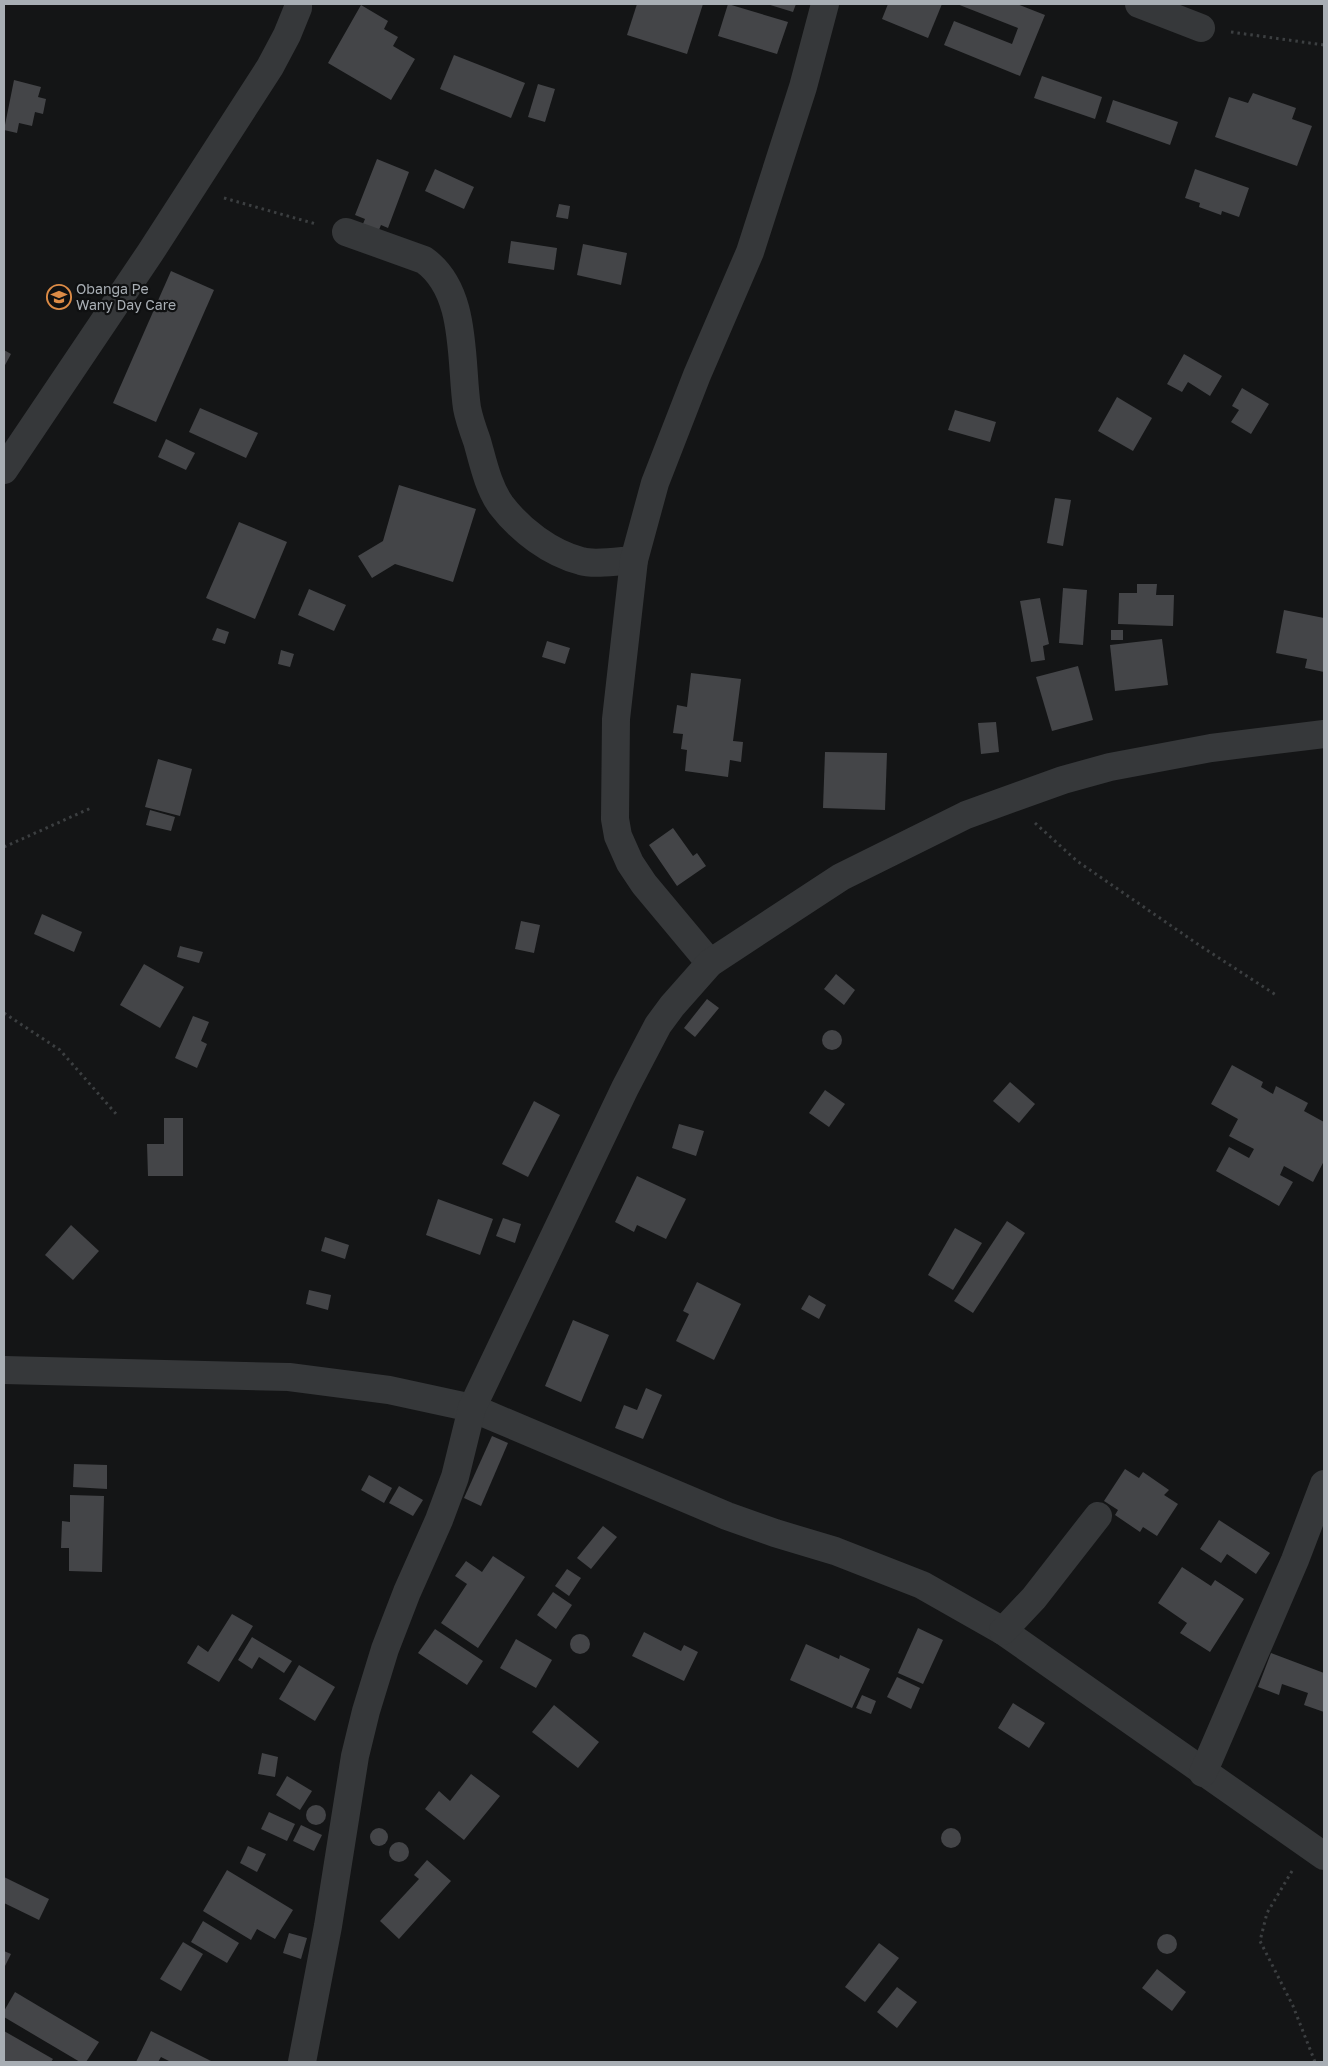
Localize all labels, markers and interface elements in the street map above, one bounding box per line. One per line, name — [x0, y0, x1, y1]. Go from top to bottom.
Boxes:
place label: Obanga Pe Wany Day Care — [76, 280, 176, 313]
school or university icon: Obanga Pe Wany Day Care — [46, 284, 72, 310]

